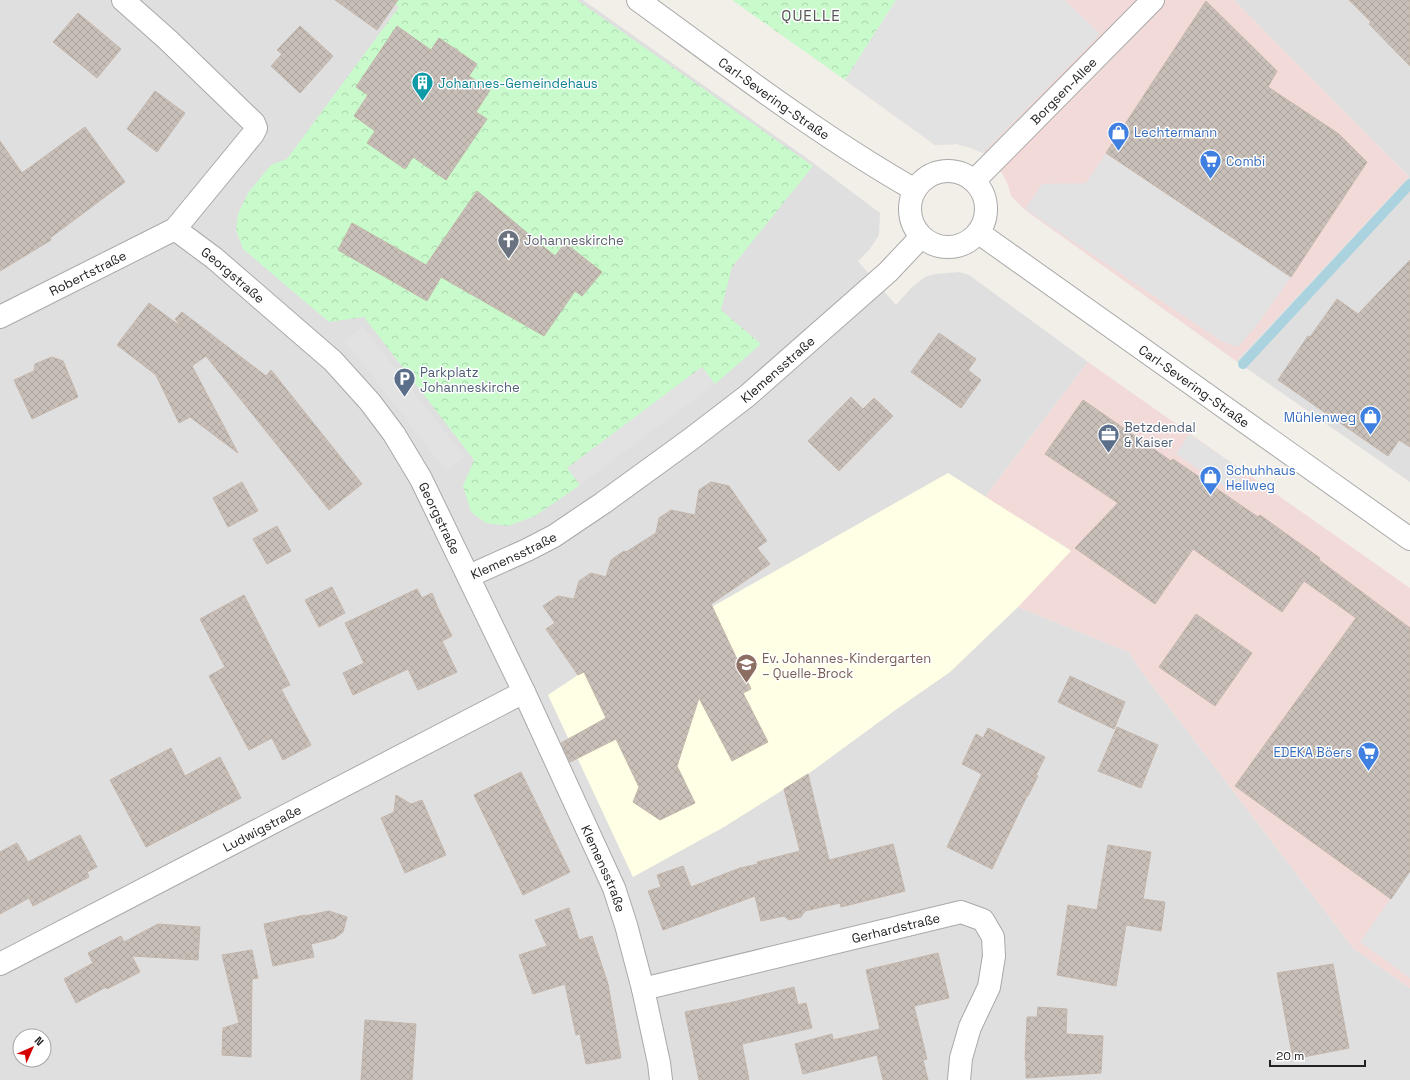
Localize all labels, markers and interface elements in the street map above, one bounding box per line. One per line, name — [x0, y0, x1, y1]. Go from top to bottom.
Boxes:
district label: QUELLE — [781, 6, 841, 25]
street label: Carl-Severing-Straße — [715, 53, 833, 143]
street label: Borgsen-Allee — [1026, 53, 1100, 128]
building icon: Johannes-Gemeindehaus — [409, 70, 435, 103]
place label: Johannes-Gemeindehaus — [438, 75, 598, 92]
shop icon: Lechtermann — [1106, 119, 1132, 152]
place label: Lechtermann — [1134, 124, 1217, 141]
supermarket icon: Combi — [1197, 148, 1223, 181]
place label: Combi — [1226, 153, 1265, 170]
church icon: Johanneskirche — [495, 227, 521, 260]
place label: Johanneskirche — [524, 232, 624, 249]
street label: Georgstraße — [198, 243, 268, 307]
street label: Robertstraße — [46, 247, 129, 299]
street label: Klemensstraße — [737, 332, 818, 406]
street label: Carl-Severing-Straße — [1135, 341, 1253, 431]
place label: Parkplatz Johanneskirche — [420, 364, 520, 396]
parking icon: Parkplatz Johanneskirche — [392, 366, 418, 399]
shop icon: Mühlenweg — [1358, 404, 1384, 437]
place label: Mühlenweg — [1284, 409, 1356, 426]
place label: Betzdendal & Kaiser — [1124, 419, 1196, 451]
office icon: Betzdendal & Kaiser — [1095, 421, 1121, 454]
place label: Schuhhaus Hellweg — [1226, 462, 1296, 494]
shop icon: Schuhhaus Hellweg — [1197, 464, 1223, 497]
street label: Georgstraße — [415, 479, 465, 557]
street label: Klemensstraße — [468, 528, 559, 583]
place label: Ev. Johannes-Kindergarten – Quelle-Brock — [762, 650, 931, 682]
school or university icon: Ev. Johannes-Kindergarten – Quelle-Brock — [734, 652, 760, 685]
supermarket icon: EDEKA Böers — [1355, 739, 1381, 772]
place label: EDEKA Böers — [1274, 744, 1352, 761]
street label: Ludwigstraße — [220, 801, 304, 855]
street label: Klemensstraße — [578, 822, 630, 914]
street label: Gerhardstraße — [850, 909, 942, 947]
north arrow — [12, 1028, 52, 1068]
text: N — [32, 1033, 47, 1048]
scale bar — [1270, 1042, 1365, 1068]
text: 20 m — [1276, 1048, 1304, 1064]

